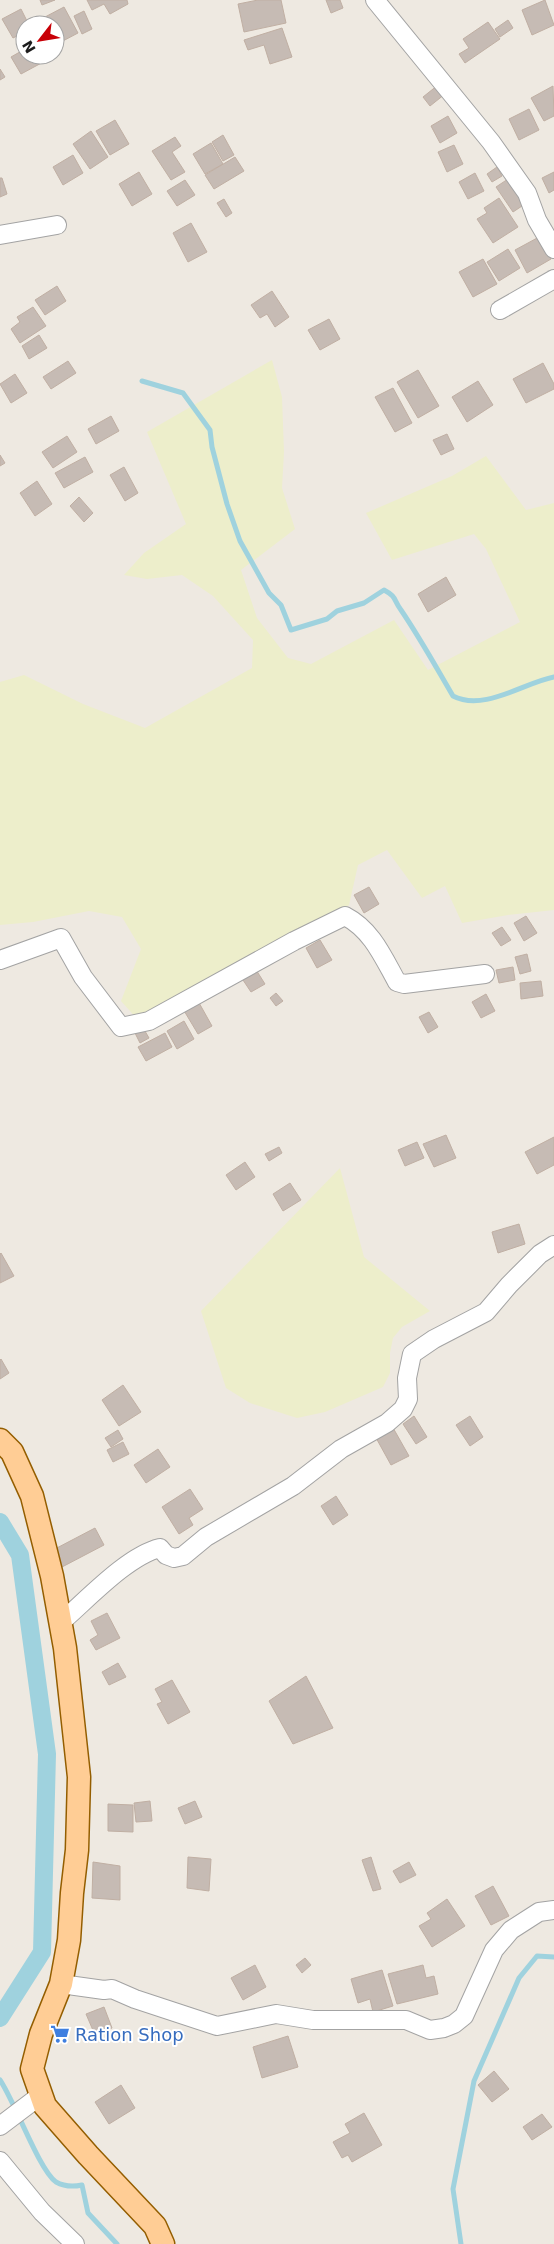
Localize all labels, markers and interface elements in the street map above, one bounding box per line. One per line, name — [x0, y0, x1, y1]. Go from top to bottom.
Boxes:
north arrow — [15, 15, 65, 65]
text: N — [19, 38, 39, 56]
supermarket icon: Ration Shop — [49, 2023, 71, 2045]
place label: Ration Shop — [75, 2024, 184, 2045]

